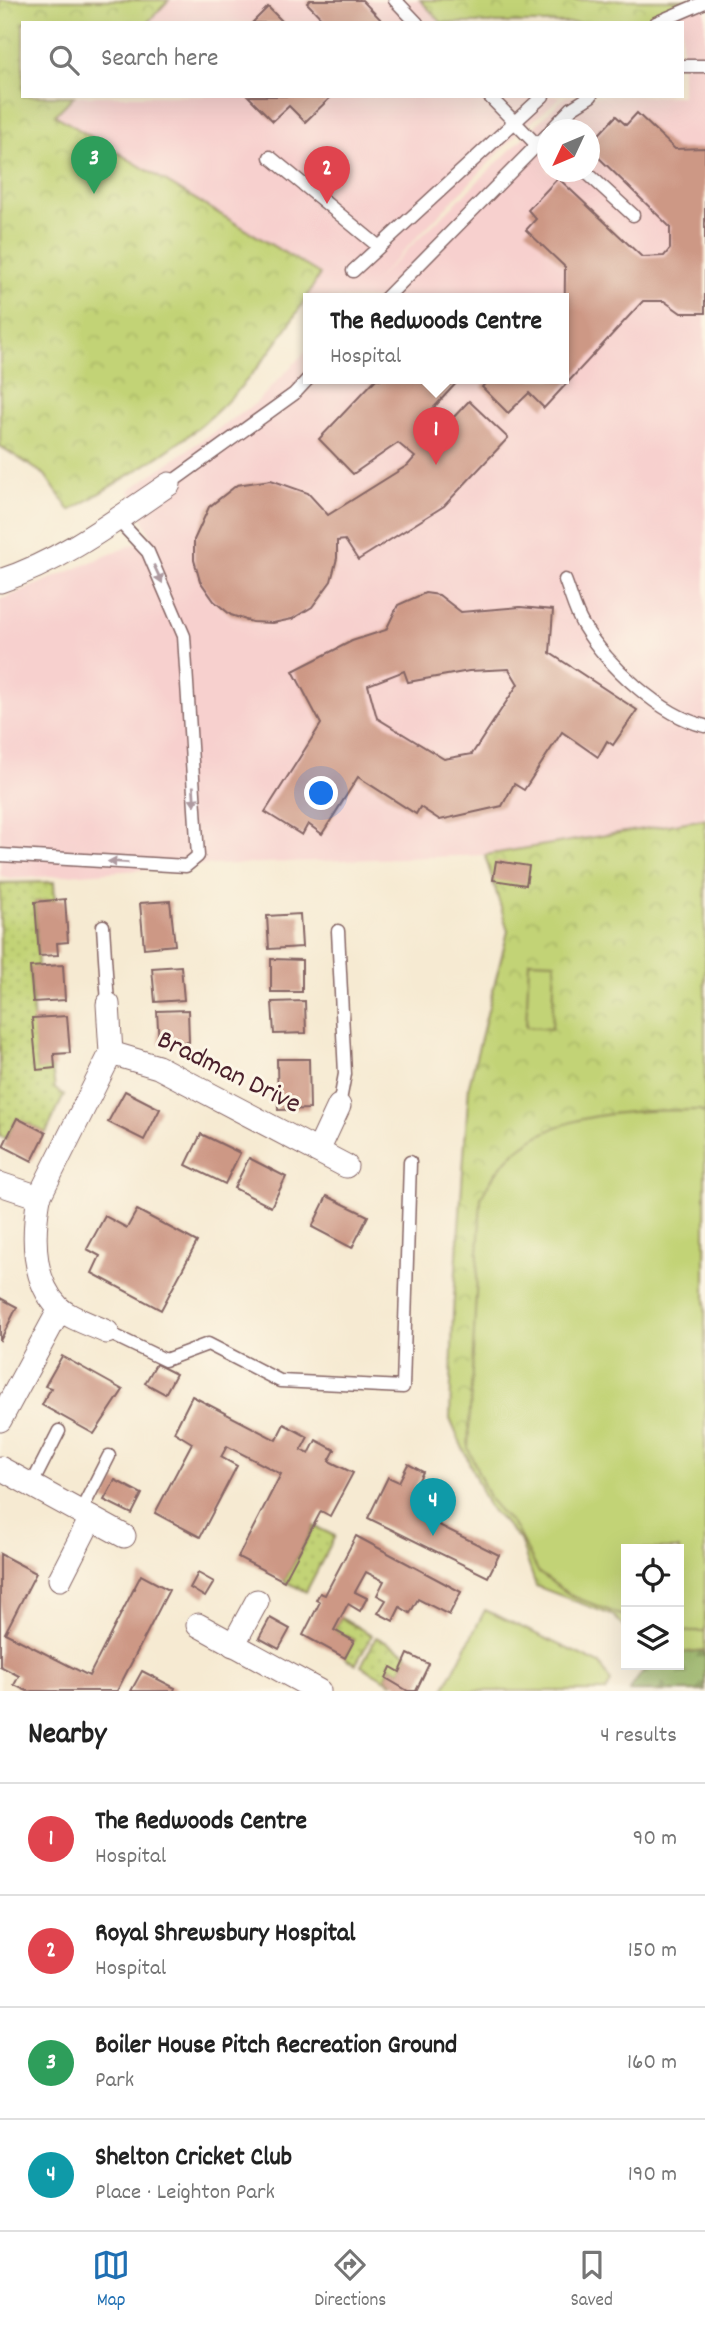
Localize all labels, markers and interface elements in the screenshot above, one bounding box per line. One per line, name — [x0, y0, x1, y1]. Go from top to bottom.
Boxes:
search box — [21, 21, 684, 98]
icon: search — [45, 41, 83, 79]
text: Search here — [101, 41, 219, 78]
north arrow — [537, 119, 600, 182]
pin: 3 — [71, 136, 117, 194]
pin: 2 — [304, 146, 350, 204]
popup — [303, 293, 569, 384]
text: The Redwoods Centre — [330, 304, 542, 341]
text: Hospital — [330, 341, 401, 374]
pin: 1 — [413, 407, 459, 465]
one-way arrow — [153, 564, 164, 584]
your location — [304, 776, 338, 810]
one-way arrow — [189, 785, 200, 807]
one-way arrow — [107, 857, 129, 868]
street label: Bradman Drive — [149, 1022, 307, 1126]
pin: 4 — [410, 1478, 456, 1536]
map controls — [621, 1544, 684, 1670]
button: locate — [621, 1544, 684, 1607]
button: layers — [621, 1607, 684, 1670]
text: Nearby — [28, 1715, 106, 1758]
text: 4 results — [600, 1720, 677, 1753]
text: The Redwoods Centre — [95, 1804, 307, 1841]
text: 1 — [48, 1823, 54, 1856]
text: 90 m — [633, 1823, 677, 1856]
text: Hospital — [95, 1841, 166, 1874]
text: Royal Shrewsbury Hospital — [95, 1916, 355, 1953]
text: 2 — [46, 1935, 56, 1968]
text: 150 m — [628, 1935, 677, 1968]
text: Hospital — [95, 1953, 166, 1986]
text: Boiler House Pitch Recreation Ground — [95, 2028, 457, 2065]
text: 3 — [46, 2047, 56, 2080]
text: 160 m — [627, 2047, 677, 2080]
text: Park — [95, 2065, 134, 2098]
text: Shelton Cricket Club — [95, 2140, 292, 2177]
text: 4 — [46, 2159, 56, 2192]
text: 190 m — [628, 2159, 677, 2192]
text: Place · Leighton Park — [95, 2177, 275, 2210]
tab: Map — [92, 2246, 130, 2315]
tab: Directions — [314, 2246, 386, 2315]
tab: Saved — [570, 2246, 613, 2315]

